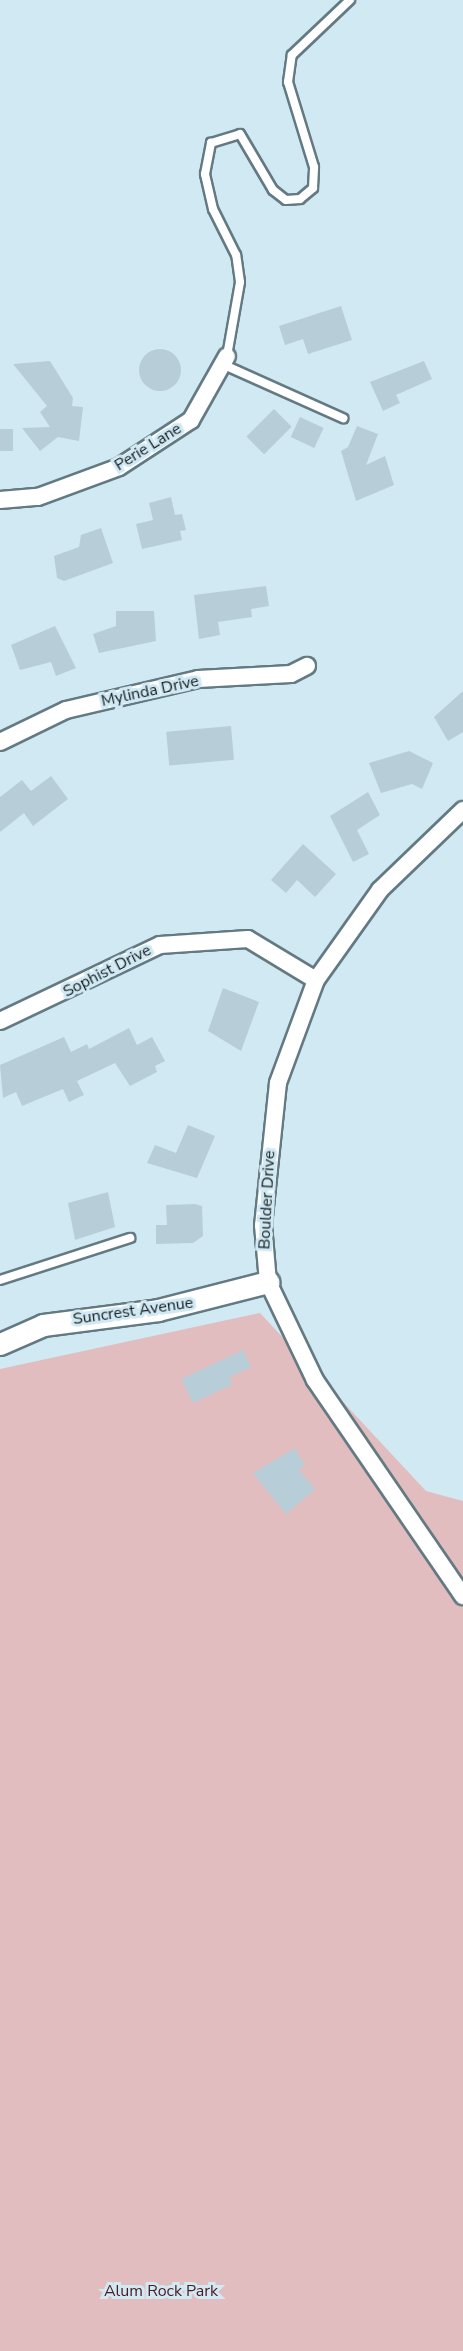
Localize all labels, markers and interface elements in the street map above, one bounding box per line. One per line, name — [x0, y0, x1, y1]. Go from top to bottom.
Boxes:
street label: Perie Lane — [111, 419, 185, 475]
street label: Mylinda Drive — [99, 671, 201, 711]
street label: Sophist Drive — [60, 941, 154, 1001]
street label: Boulder Drive — [255, 1150, 279, 1250]
street label: Suncrest Avenue — [72, 1293, 194, 1329]
park label: Alum Rock Park — [104, 2281, 218, 2301]

